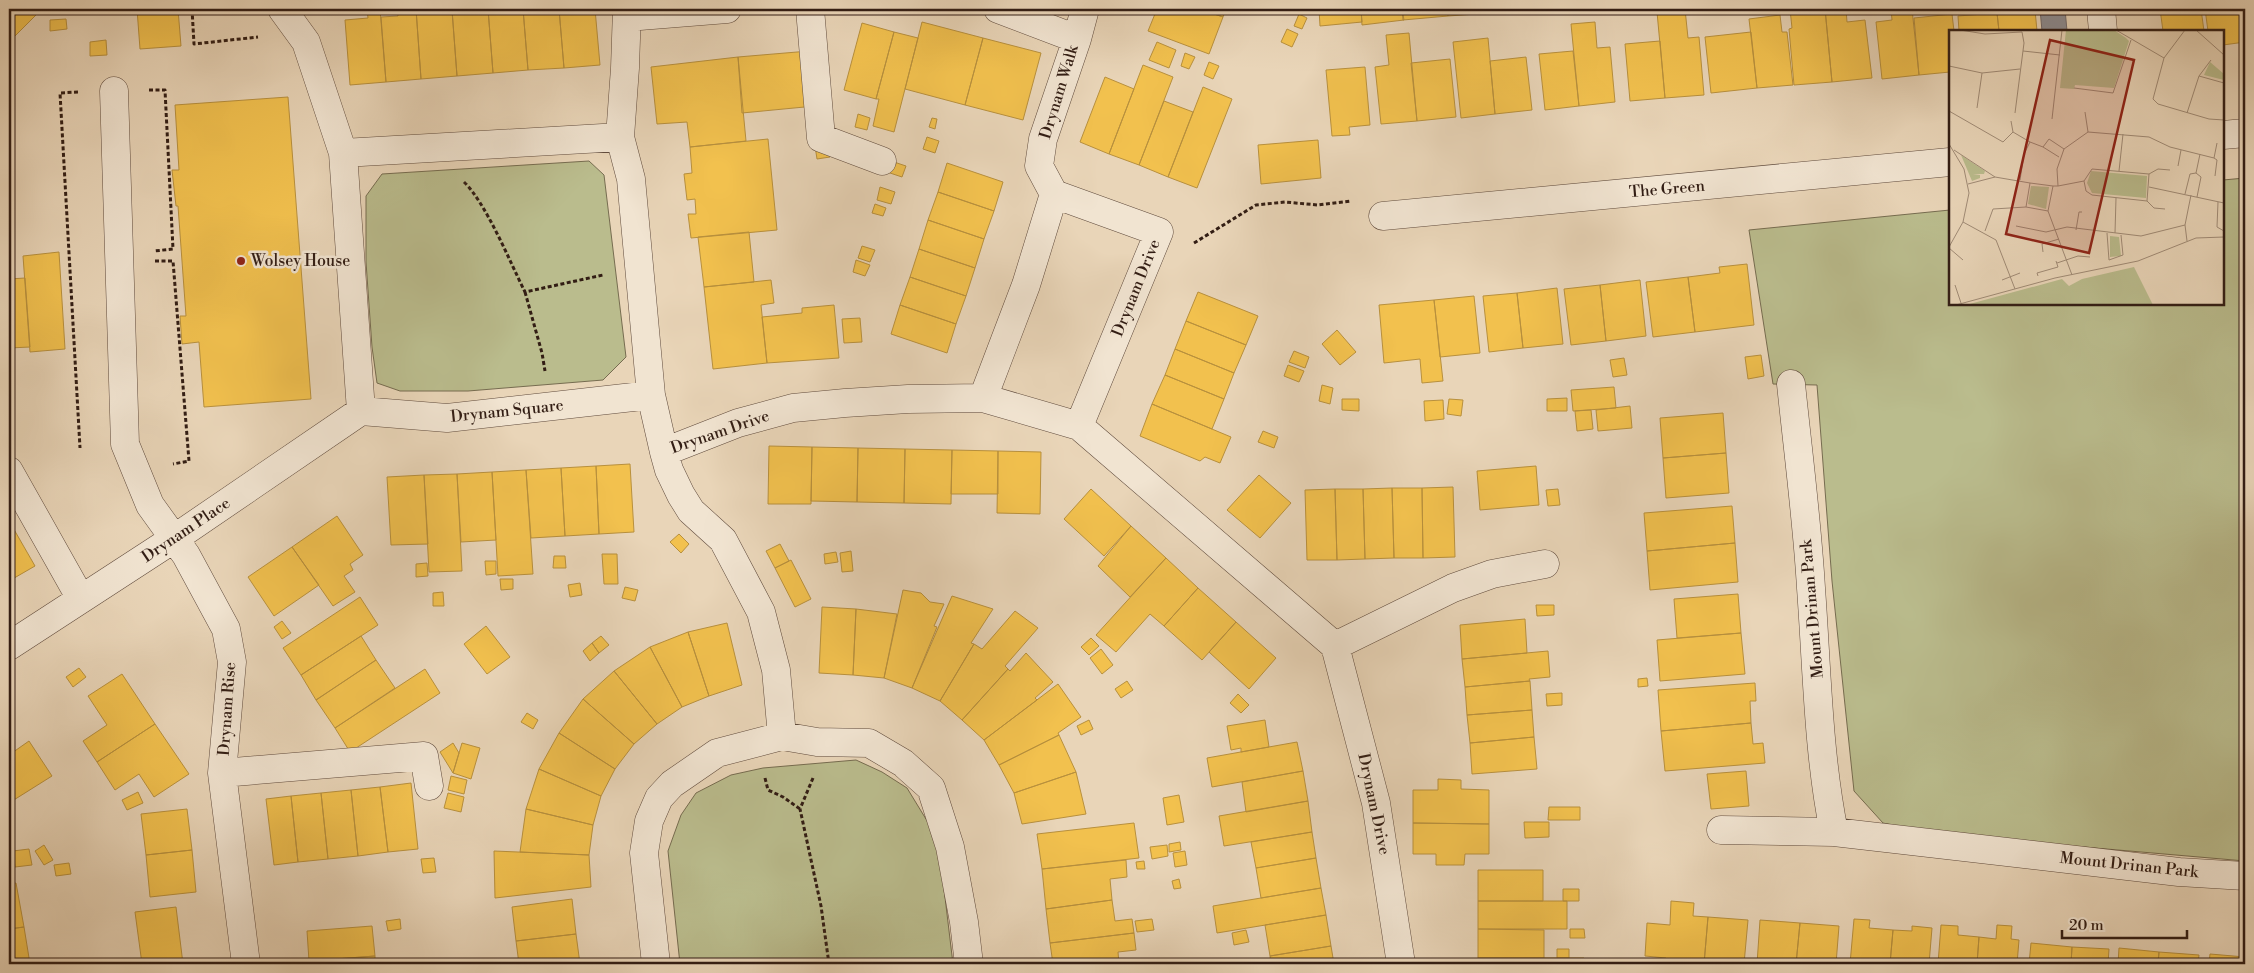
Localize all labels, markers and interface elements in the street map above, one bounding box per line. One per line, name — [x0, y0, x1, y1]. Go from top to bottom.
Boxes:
inset map — [1949, 30, 2224, 305]
street label: Drynam Walk — [1035, 41, 1083, 141]
street label: The Green — [1628, 176, 1706, 202]
street label: Drynam Drive — [1107, 236, 1165, 340]
place label: Wolsey House — [250, 251, 350, 271]
marker: Wolsey House — [235, 255, 247, 267]
street label: Drynam Square — [449, 395, 565, 427]
street label: Drynam Drive — [668, 406, 772, 458]
street label: Drynam Place — [138, 493, 234, 567]
street label: Mount Drinan Park — [1796, 537, 1828, 679]
street label: Drynam Rise — [214, 661, 240, 757]
street label: Drynam Drive — [1353, 751, 1395, 857]
street label: Mount Drinan Park — [2059, 848, 2201, 882]
scale bar — [2062, 908, 2186, 940]
text: 20 m — [2069, 916, 2104, 935]

